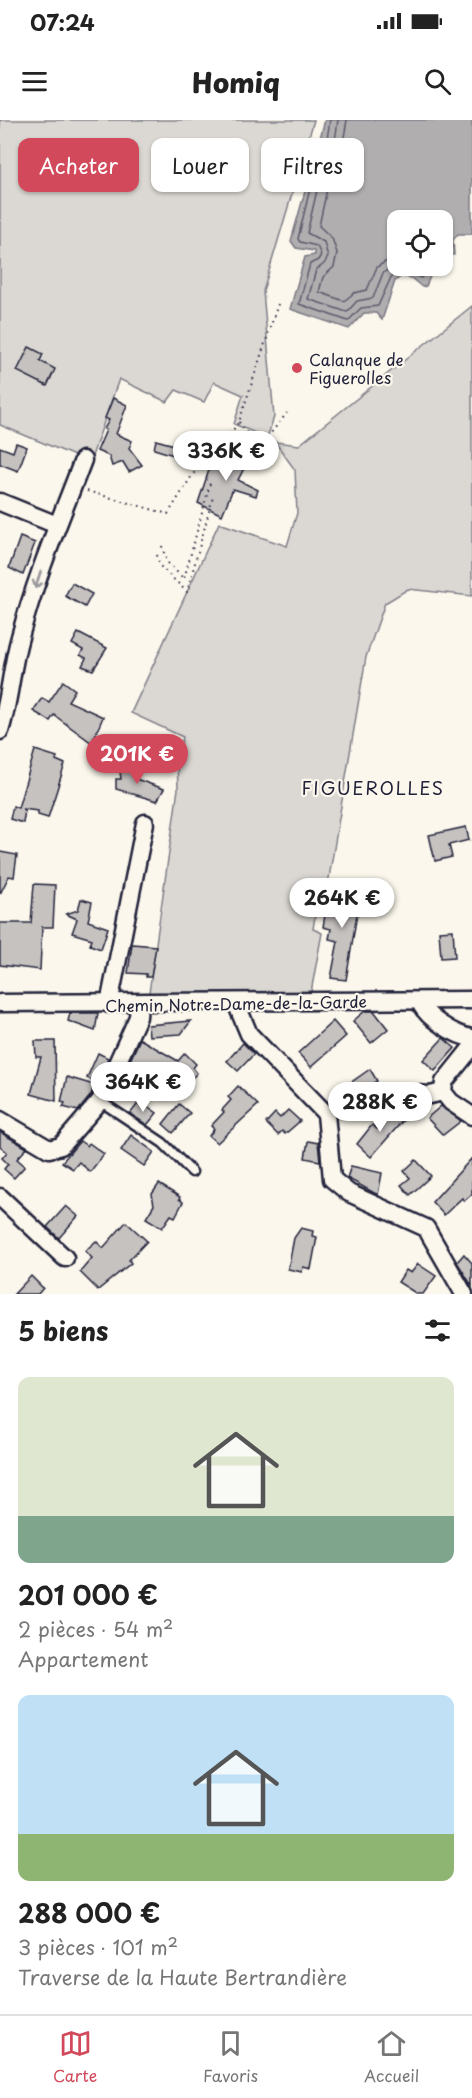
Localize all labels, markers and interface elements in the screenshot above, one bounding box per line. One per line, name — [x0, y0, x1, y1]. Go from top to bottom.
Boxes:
text: 07:24 — [30, 5, 95, 38]
text: Homiq — [192, 61, 280, 102]
icon: menu — [18, 65, 51, 98]
icon: search — [421, 65, 454, 98]
chip: Acheter — [18, 138, 139, 192]
chip: Louer — [151, 138, 249, 192]
chip: Filtres — [261, 138, 364, 192]
map controls — [387, 210, 453, 276]
button: locate — [387, 210, 453, 276]
place label: Calanque de Figuerolles — [309, 347, 403, 389]
marker: Calanque de Figuerolles — [290, 361, 304, 375]
pin: 336K € — [177, 431, 275, 482]
text: 336K € — [187, 435, 265, 465]
one-way arrow — [32, 570, 43, 589]
pin: 201K € — [88, 734, 186, 785]
text: 201K € — [100, 738, 174, 768]
district label: FIGUEROLLES — [301, 774, 445, 801]
pin: 264K € — [293, 878, 391, 929]
text: 264K € — [303, 882, 381, 912]
street label: Chemin Notre-Dame-de-la-Garde — [105, 989, 367, 1017]
pin: 364K € — [94, 1062, 192, 1113]
text: 364K € — [105, 1066, 181, 1096]
pin: 288K € — [331, 1082, 429, 1133]
text: 288K € — [342, 1086, 418, 1116]
text: 5 biens — [18, 1311, 108, 1350]
icon: filters — [421, 1314, 454, 1347]
icon: home — [182, 1416, 290, 1524]
text: 201 000 € — [18, 1575, 158, 1614]
text: 2 pièces · 54 m² — [18, 1614, 173, 1644]
text: Appartement — [18, 1644, 148, 1674]
icon: home — [182, 1734, 290, 1842]
text: 288 000 € — [18, 1893, 160, 1932]
text: 3 pièces · 101 m² — [18, 1932, 178, 1962]
text: Traverse de la Haute Bertrandière — [18, 1962, 347, 1992]
tab: Carte — [53, 2027, 97, 2087]
tab: Favoris — [203, 2027, 258, 2087]
tab: Accueil — [364, 2027, 419, 2087]

